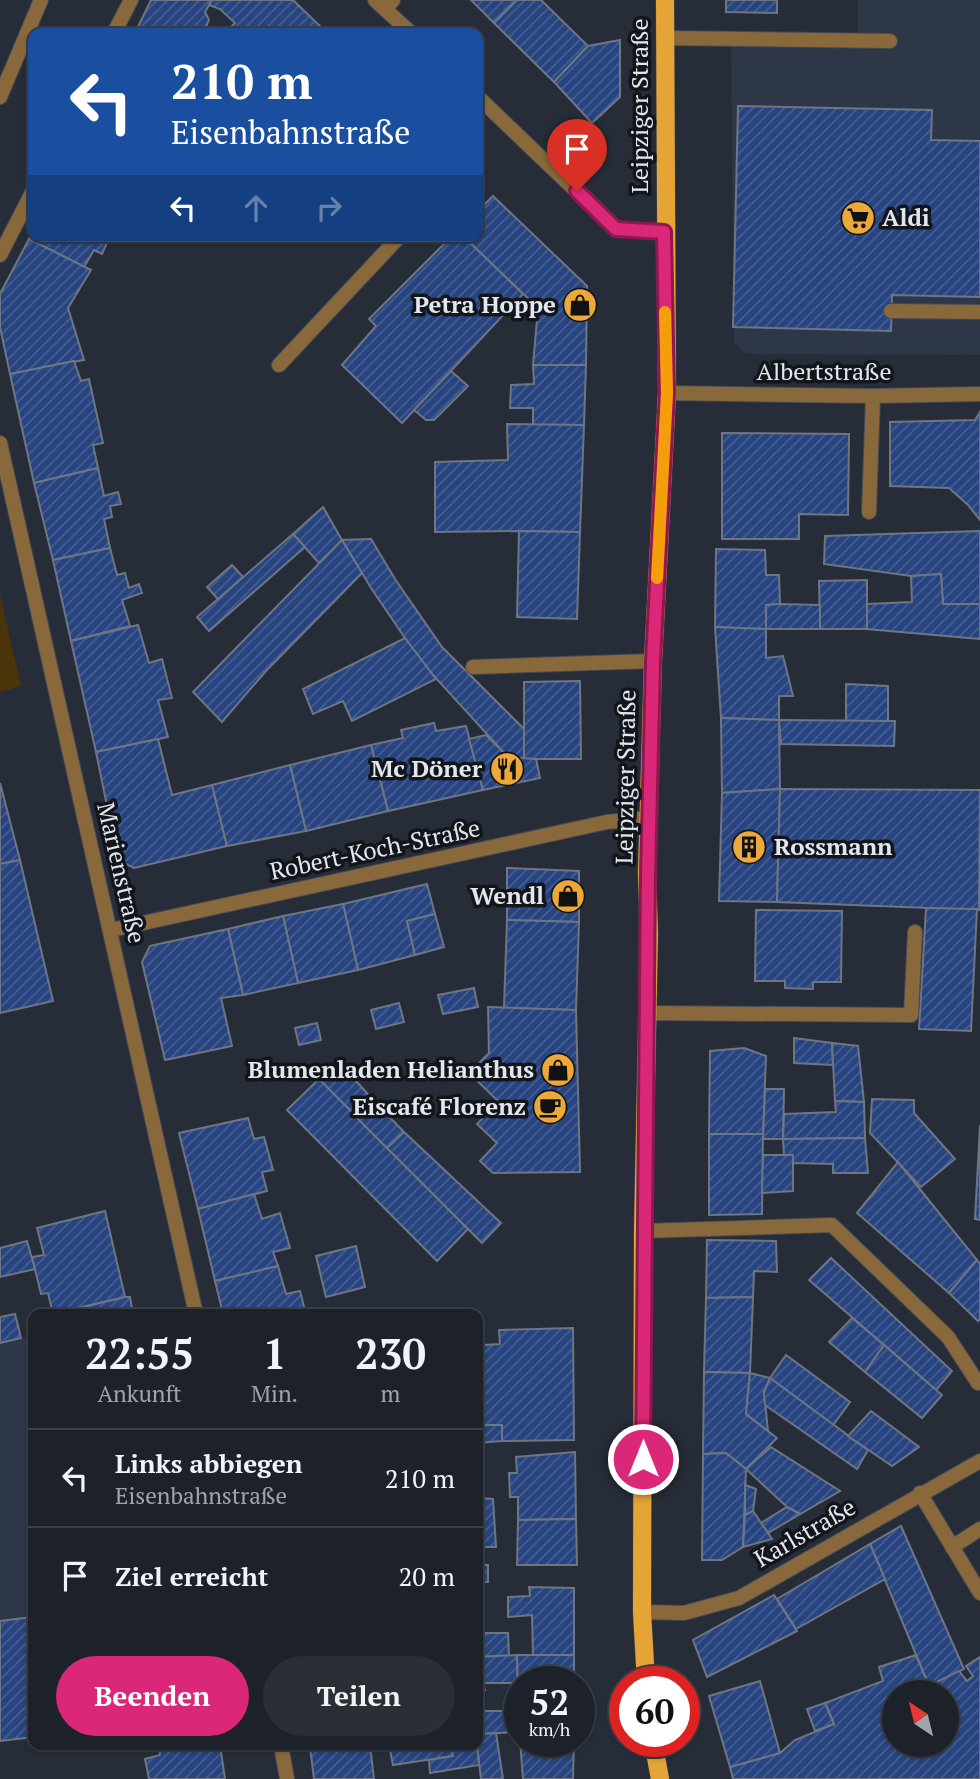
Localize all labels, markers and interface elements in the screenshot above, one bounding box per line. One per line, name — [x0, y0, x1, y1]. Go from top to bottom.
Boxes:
street label: Leipziger Straße — [623, 19, 655, 193]
text: 210 m — [171, 48, 313, 113]
icon: left — [56, 56, 147, 147]
text: Eisenbahnstraße — [171, 111, 410, 153]
pin — [547, 119, 607, 191]
icon: arrive — [558, 130, 596, 168]
icon: left — [164, 189, 202, 227]
icon: ahead — [237, 189, 275, 227]
icon: right — [310, 189, 348, 227]
supermarket icon: Aldi — [839, 199, 877, 237]
place label: Aldi — [882, 201, 930, 233]
shop icon: Petra Hoppe — [561, 286, 599, 324]
place label: Petra Hoppe — [414, 288, 556, 320]
street label: Albertstraße — [757, 355, 891, 387]
street label: Leipziger Straße — [607, 689, 643, 865]
restaurant icon: Mc Döner — [488, 750, 526, 788]
place label: Mc Döner — [371, 752, 483, 784]
street label: Marienstraße — [90, 799, 154, 946]
street label: Robert-Koch-Straße — [267, 811, 483, 887]
building icon: Rossmann — [730, 828, 768, 866]
place label: Rossmann — [774, 830, 893, 862]
shop icon: Wendl — [549, 877, 587, 915]
place label: Wendl — [470, 879, 544, 911]
shop icon: Blumenladen Helianthus — [539, 1051, 577, 1089]
place label: Blumenladen Helianthus — [248, 1053, 534, 1085]
cafe icon: Eiscafé Florenz — [531, 1088, 569, 1126]
place label: Eiscafé Florenz — [353, 1090, 526, 1122]
text: 22:55 — [85, 1325, 194, 1381]
text: 1 — [263, 1325, 286, 1381]
text: 230 — [355, 1325, 426, 1381]
text: Ankunft — [97, 1378, 182, 1409]
text: Min. — [251, 1378, 298, 1409]
text: m — [381, 1378, 400, 1409]
position arrow — [606, 1422, 680, 1496]
text: Links abbiegen — [115, 1446, 303, 1480]
icon: left — [56, 1459, 94, 1497]
text: 210 m — [385, 1461, 455, 1495]
text: Eisenbahnstraße — [115, 1480, 287, 1511]
street label: Karlstraße — [748, 1490, 861, 1574]
icon: arrive — [56, 1557, 94, 1595]
text: Ziel erreicht — [115, 1559, 268, 1593]
text: 20 m — [399, 1559, 455, 1593]
button: Beenden — [56, 1656, 249, 1736]
button: Teilen — [263, 1656, 455, 1736]
speed limit sign: 60 — [609, 1666, 700, 1757]
text: 52 — [530, 1679, 569, 1725]
north arrow — [882, 1680, 959, 1757]
map controls — [882, 1680, 959, 1757]
text: km/h — [529, 1717, 570, 1741]

